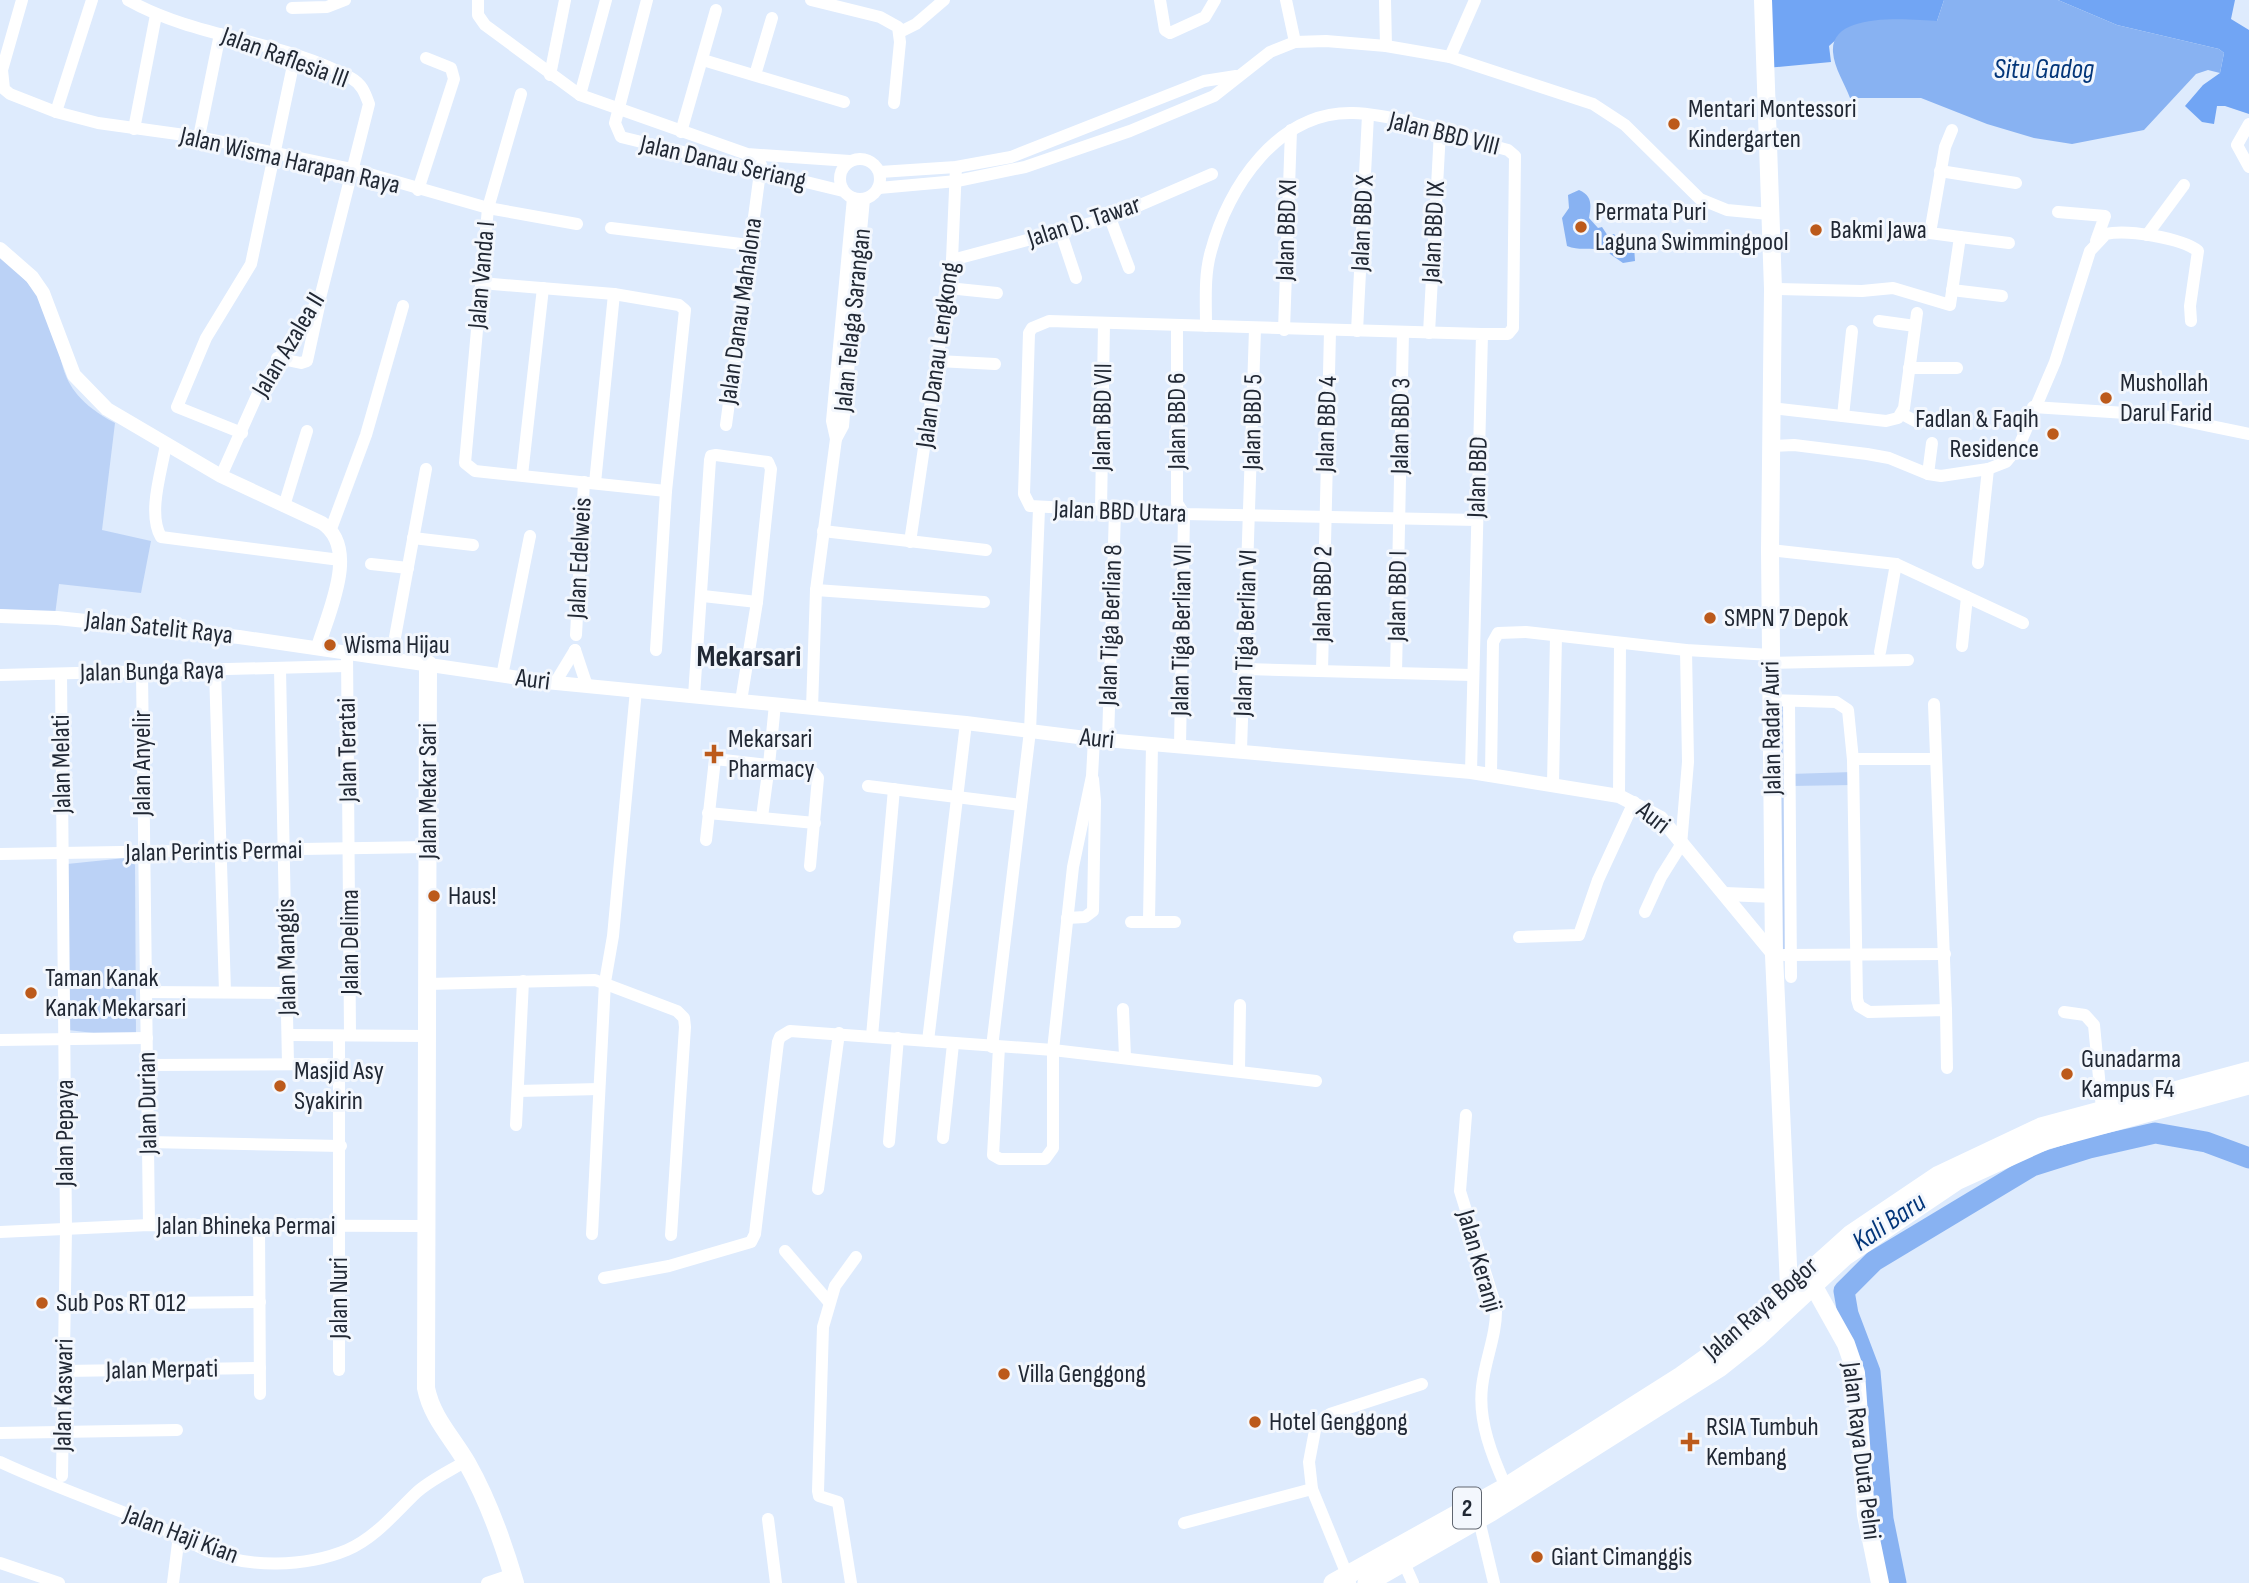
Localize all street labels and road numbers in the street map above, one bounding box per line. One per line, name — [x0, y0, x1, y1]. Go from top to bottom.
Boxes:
street label: Jalan Raflesia III — [216, 20, 353, 95]
street label: Jalan BBD VIII — [1384, 105, 1503, 163]
street label: Jalan Wisma Harapan Raya — [176, 120, 403, 201]
street label: Jalan Danau Seriang — [636, 129, 809, 197]
street label: Jalan BBD X — [1345, 174, 1381, 273]
street label: Jalan BBD XI — [1270, 179, 1304, 282]
street label: Jalan BBD IX — [1416, 180, 1452, 285]
street label: Jalan D. Tawar — [1023, 189, 1145, 255]
street label: Jalan Danau Mahalona — [712, 216, 769, 407]
street label: Jalan Vanda I — [462, 220, 502, 331]
street label: Jalan Telaga Sarangan — [828, 227, 878, 414]
street label: Jalan Danau Lengkong — [909, 260, 966, 451]
street label: Jalan Azalea II — [245, 287, 332, 404]
street label: Jalan BBD VII — [1087, 363, 1119, 472]
street label: Jalan BBD 6 — [1162, 373, 1193, 470]
street label: Jalan BBD 5 — [1237, 374, 1269, 471]
street label: Jalan BBD 4 — [1310, 375, 1344, 474]
street label: Jalan BBD 3 — [1385, 378, 1417, 475]
street label: Jalan BBD — [1461, 436, 1495, 519]
street label: Jalan BBD Utara — [1052, 494, 1187, 530]
street label: Jalan Edelweis — [561, 497, 599, 620]
street label: Jalan Tiga Berlian 8 — [1093, 544, 1129, 707]
street label: Jalan Tiga Berlian VII — [1165, 544, 1199, 717]
street label: Jalan BBD 2 — [1307, 546, 1339, 643]
street label: Jalan Tiga Berlian VI — [1228, 549, 1264, 718]
street label: Jalan BBD I — [1382, 550, 1414, 643]
street label: Jalan Satelit Raya — [83, 605, 234, 651]
street label: Jalan Bunga Raya — [79, 655, 224, 689]
street label: Jalan Radar Auri — [1755, 661, 1789, 796]
street label: Auri — [513, 662, 552, 697]
street label: Jalan Teratai — [332, 698, 364, 803]
street label: Jalan Anyelir — [127, 709, 158, 817]
street label: Jalan Melati — [46, 714, 78, 815]
street label: Auri — [1077, 722, 1116, 756]
street label: Jalan Mekar Sari — [413, 723, 444, 860]
street label: Auri — [1629, 795, 1676, 841]
street label: Jalan Perintis Permai — [124, 835, 303, 869]
street label: Jalan Delima — [335, 889, 366, 996]
street label: Jalan Manggis — [270, 898, 304, 1017]
street label: Jalan Durian — [132, 1051, 164, 1156]
street label: Jalan Pepaya — [50, 1079, 81, 1188]
street label: Jalan Keranji — [1449, 1205, 1508, 1316]
street label: Jalan Bhineka Permai — [155, 1211, 336, 1242]
street label: Jalan Raya Bogor — [1697, 1251, 1825, 1368]
street label: Jalan Nuri — [324, 1257, 355, 1340]
street label: Jalan Kaswari — [47, 1338, 80, 1453]
street label: Jalan Merpati — [105, 1354, 218, 1386]
street label: Jalan Raya Duta Pelni — [1835, 1359, 1887, 1542]
road number: 2 — [1453, 1488, 1481, 1528]
street label: Jalan Haji Kian — [118, 1499, 243, 1571]

